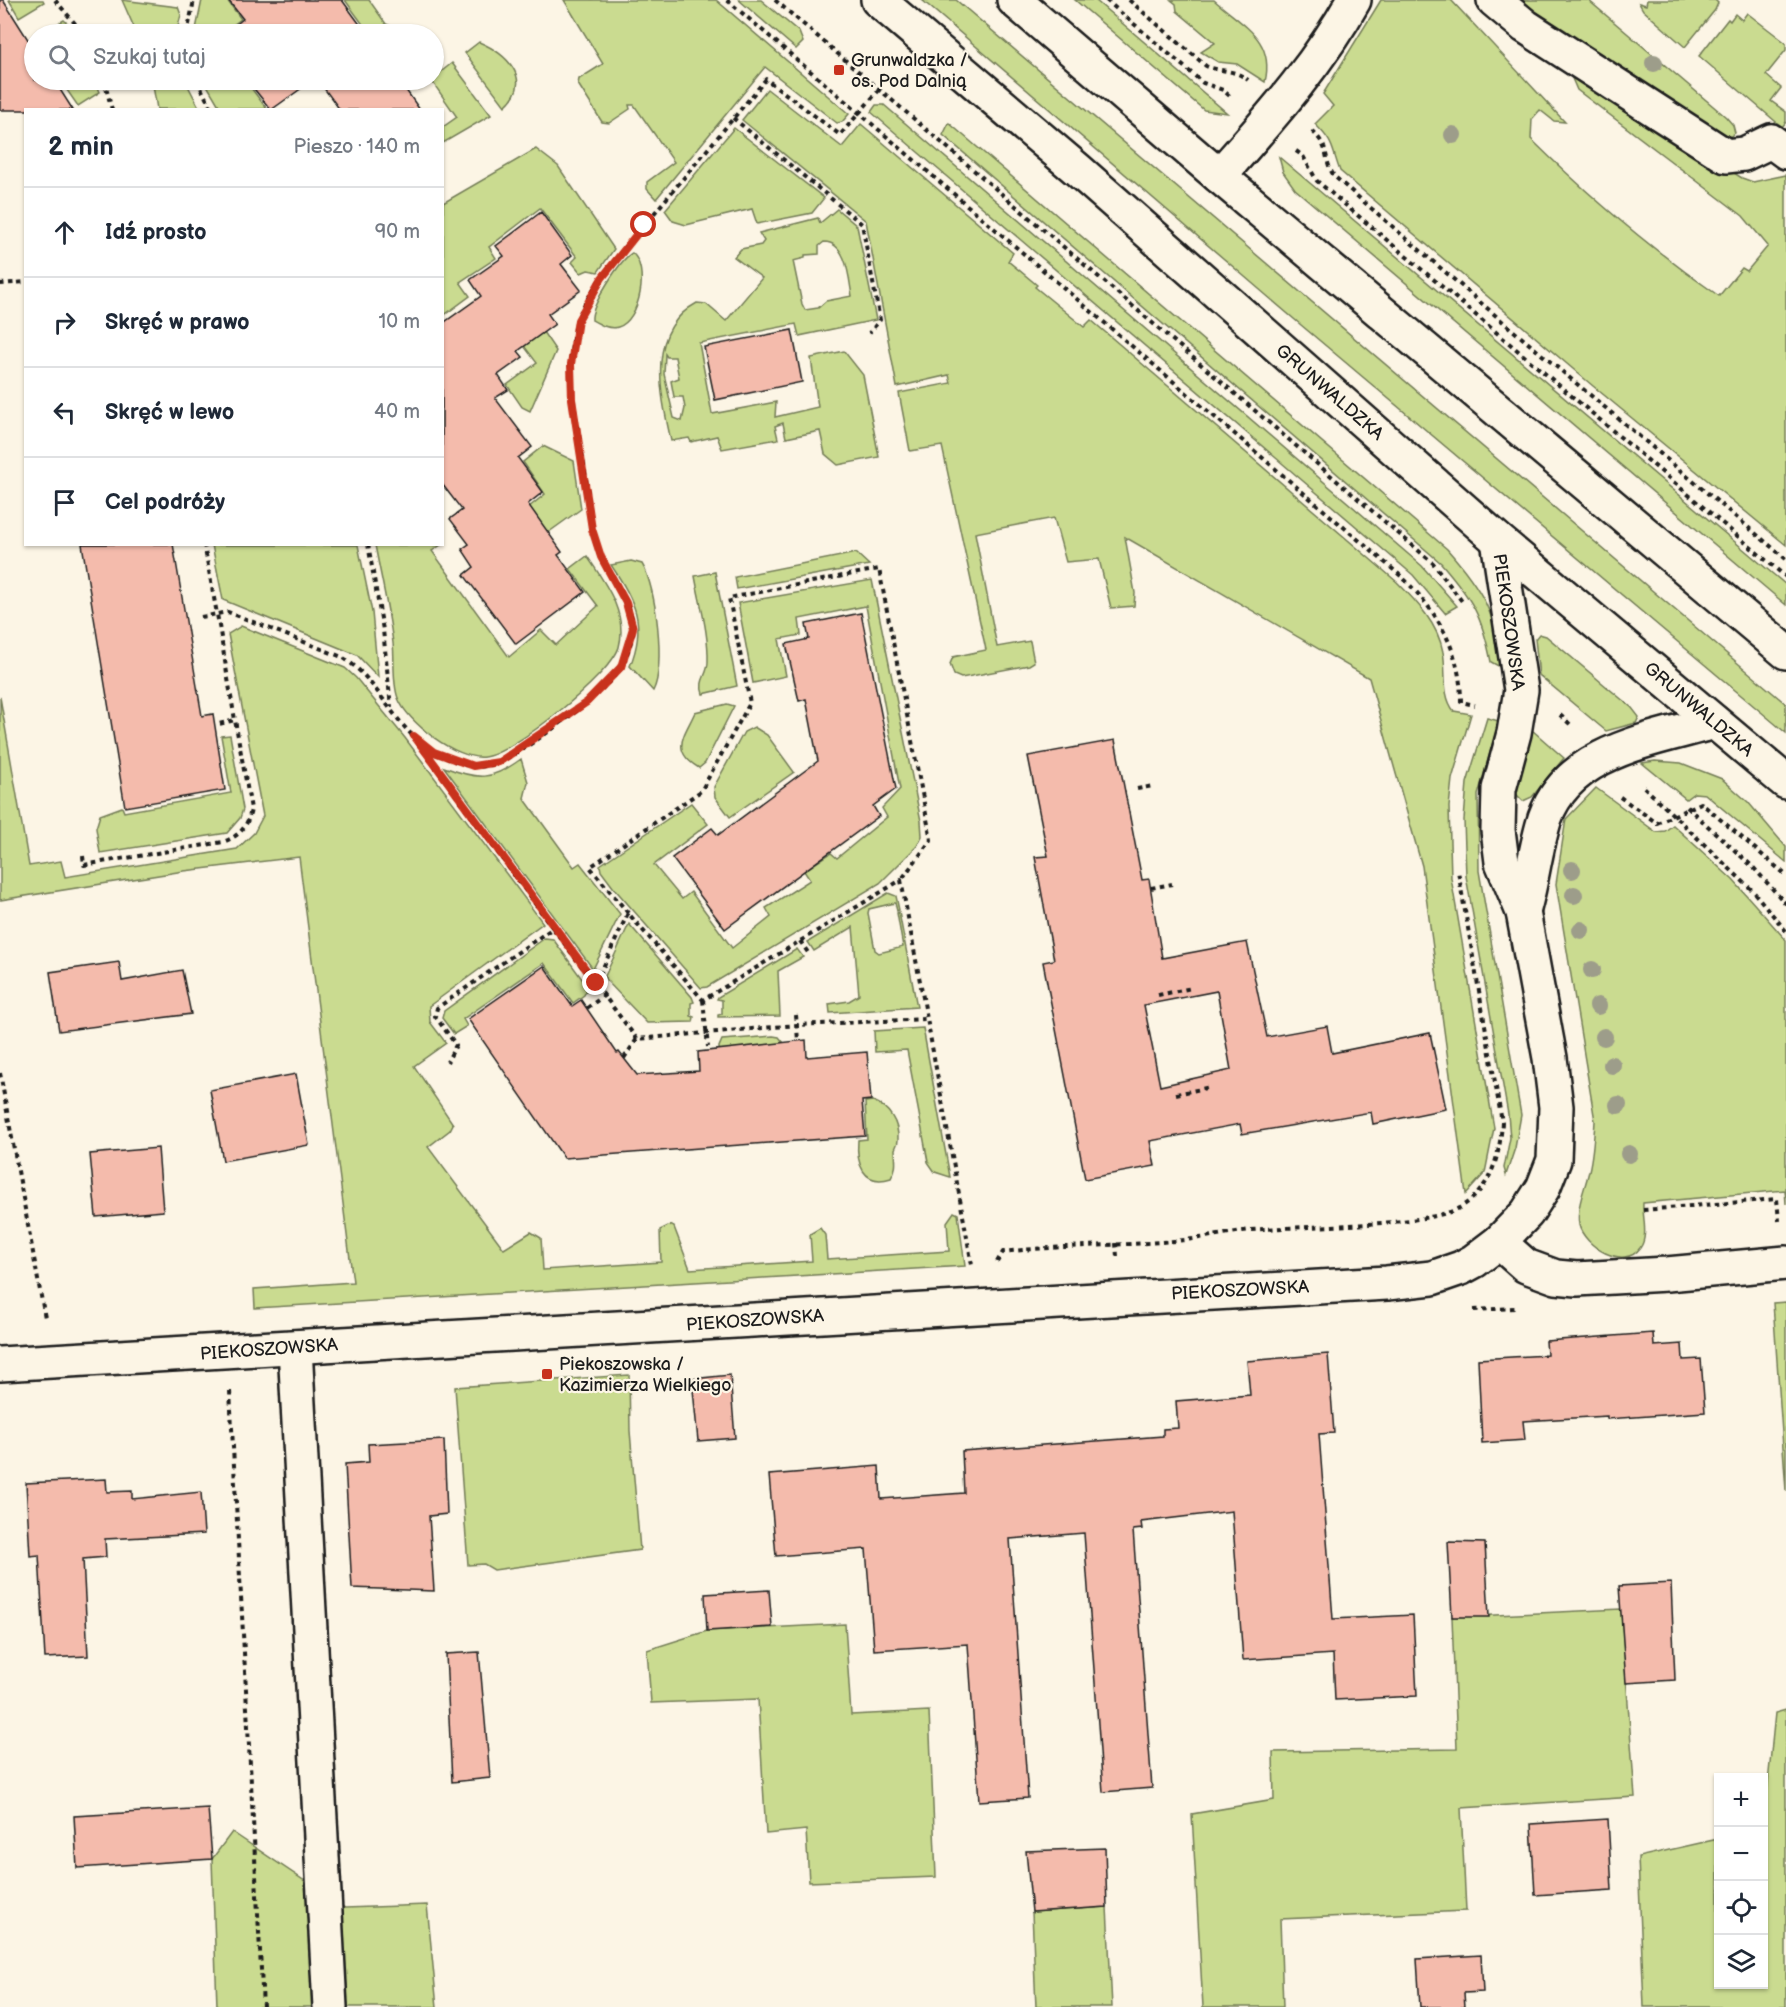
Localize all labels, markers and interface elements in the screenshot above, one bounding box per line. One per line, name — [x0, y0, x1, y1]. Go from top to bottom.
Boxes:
search box — [24, 24, 444, 90]
icon: search — [45, 41, 78, 74]
text: Szukaj tutaj — [93, 44, 206, 71]
place label: Grunwaldzka / os. Pod Dalnią — [851, 50, 968, 92]
marker: Grunwaldzka / os. Pod Dalnią — [832, 63, 846, 77]
text: 2 min — [48, 132, 114, 163]
text: Pieszo · 140 m — [294, 135, 420, 159]
route start — [630, 211, 656, 237]
icon: ahead — [48, 216, 81, 249]
text: Idź prosto — [105, 219, 207, 246]
text: 90 m — [375, 220, 420, 244]
icon: right — [48, 306, 81, 339]
text: Skręć w prawo — [105, 309, 250, 336]
text: 10 m — [379, 310, 420, 334]
street label: GRUNWALDZKA — [1272, 340, 1388, 445]
icon: left — [48, 396, 81, 429]
text: Skręć w lewo — [105, 399, 234, 426]
text: 40 m — [374, 400, 420, 424]
icon: arrive — [48, 486, 81, 519]
text: Cel podróży — [105, 489, 225, 516]
street label: PIEKOSZOWSKA — [1488, 552, 1529, 692]
street label: GRUNWALDZKA — [1640, 658, 1757, 761]
route end — [582, 969, 608, 995]
street label: PIEKOSZOWSKA — [1171, 1276, 1310, 1305]
street label: PIEKOSZOWSKA — [685, 1305, 825, 1336]
street label: PIEKOSZOWSKA — [199, 1334, 339, 1365]
place label: Piekoszowska / Kazimierza Wielkiego — [559, 1354, 732, 1396]
marker: Piekoszowska / Kazimierza Wielkiego — [540, 1367, 554, 1381]
map controls — [1714, 1773, 1768, 1989]
button: + — [1714, 1773, 1768, 1827]
button: − — [1714, 1827, 1768, 1881]
button: locate — [1714, 1881, 1768, 1935]
button: layers — [1714, 1935, 1768, 1989]

